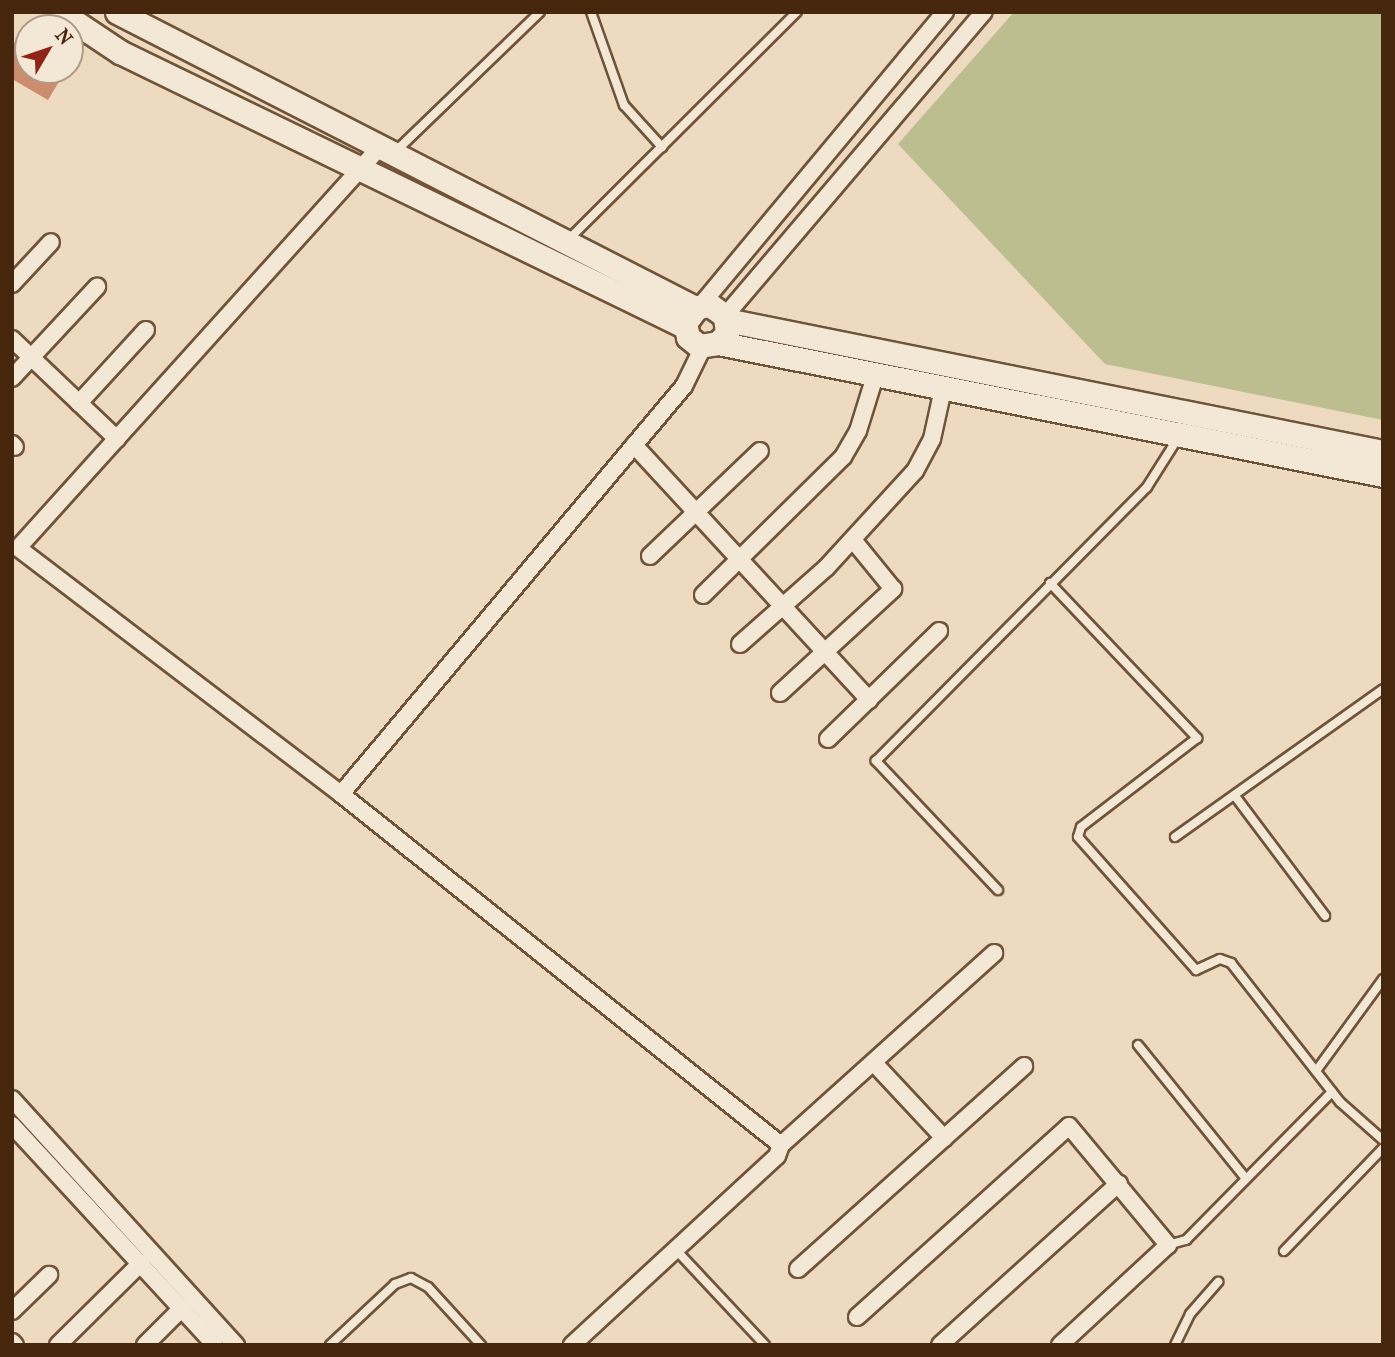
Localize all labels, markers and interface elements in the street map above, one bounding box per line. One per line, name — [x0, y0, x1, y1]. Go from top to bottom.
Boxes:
north arrow — [14, 14, 84, 84]
text: N — [51, 25, 77, 50]

